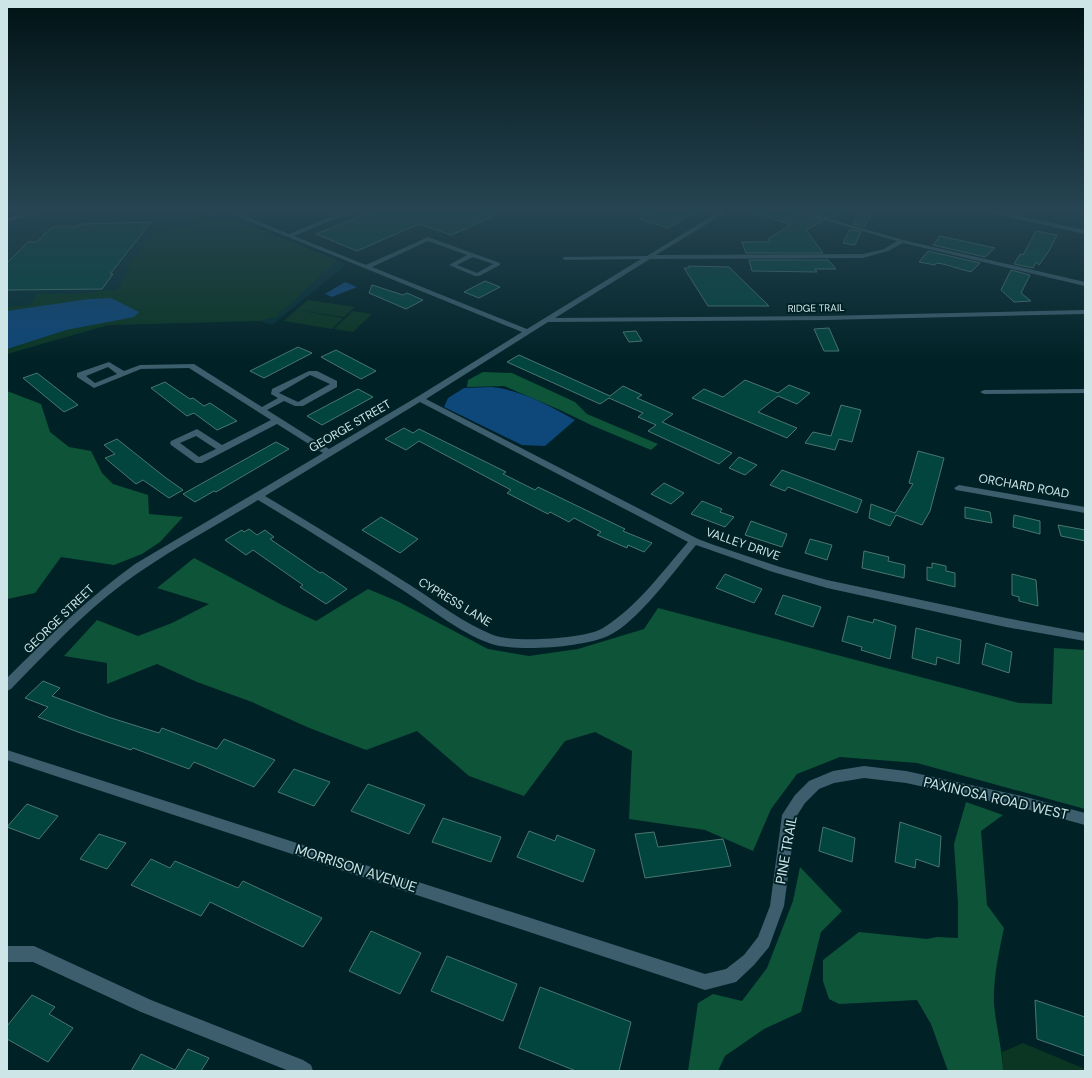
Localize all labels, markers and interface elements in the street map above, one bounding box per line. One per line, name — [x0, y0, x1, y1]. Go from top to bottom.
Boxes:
street label: RIDGE TRAIL — [787, 301, 845, 315]
street label: GEORGE STREET — [306, 396, 394, 456]
street label: ORCHARD ROAD — [977, 470, 1071, 502]
street label: VALLEY DRIVE — [704, 524, 782, 564]
street label: CYPRESS LANE — [416, 574, 495, 630]
street label: GEORGE STREET — [20, 581, 98, 657]
street label: PAXINOSA ROAD WEST — [922, 773, 1070, 823]
street label: PINE TRAIL — [771, 815, 801, 885]
street label: MORRISON AVENUE — [293, 840, 419, 896]

